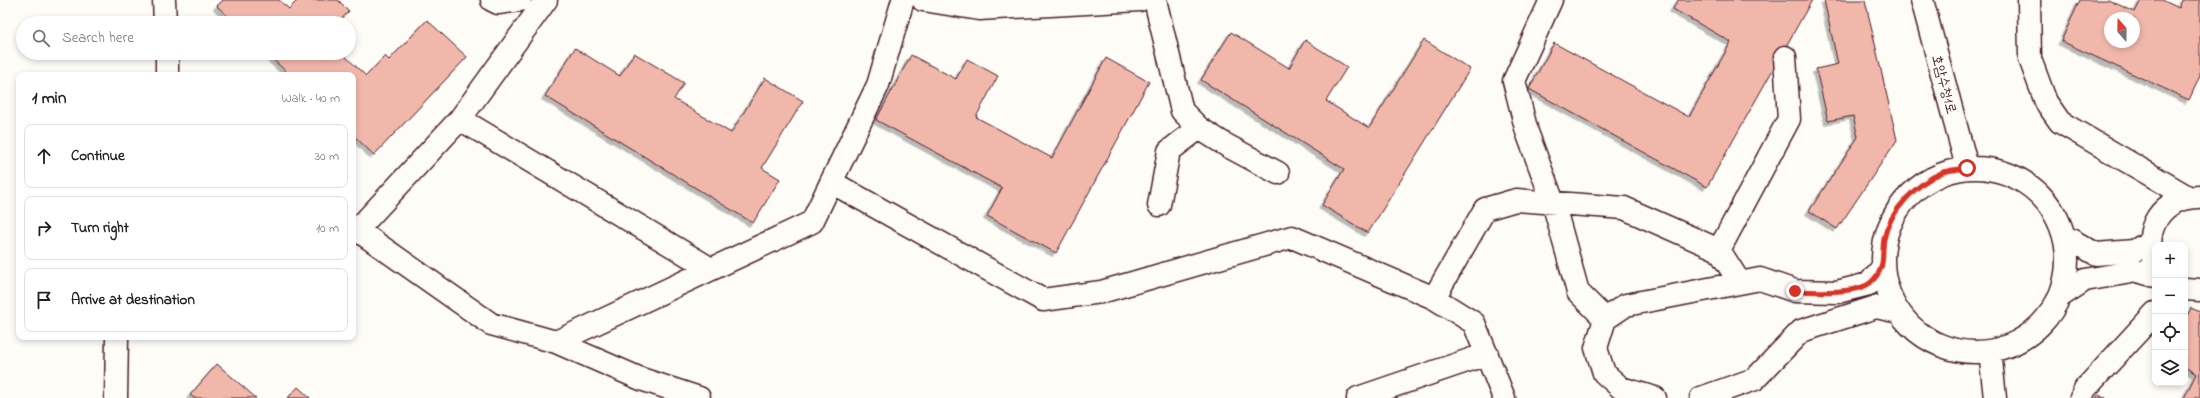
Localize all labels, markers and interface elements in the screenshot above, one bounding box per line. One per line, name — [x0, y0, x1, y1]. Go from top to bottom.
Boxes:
north arrow — [2104, 12, 2140, 48]
search box — [16, 16, 356, 60]
icon: search — [30, 27, 52, 49]
text: Search here — [62, 27, 134, 49]
street label: 호암수청1로 — [1926, 52, 1962, 116]
text: 1 min — [32, 86, 66, 111]
text: Walk · 40 m — [281, 89, 340, 108]
icon: ahead — [33, 145, 55, 167]
text: Continue — [71, 145, 125, 167]
text: 30 m — [315, 147, 339, 166]
route start — [1958, 159, 1976, 177]
icon: right — [33, 217, 55, 239]
text: Turn right — [71, 217, 129, 239]
text: 10 m — [316, 219, 339, 238]
map controls — [2152, 242, 2188, 386]
button: + — [2152, 242, 2188, 278]
button: − — [2152, 278, 2188, 314]
route end — [1786, 282, 1804, 300]
icon: arrive — [33, 289, 55, 311]
text: Arrive at destination — [71, 289, 195, 311]
button: locate — [2152, 314, 2188, 350]
button: layers — [2152, 350, 2188, 386]

